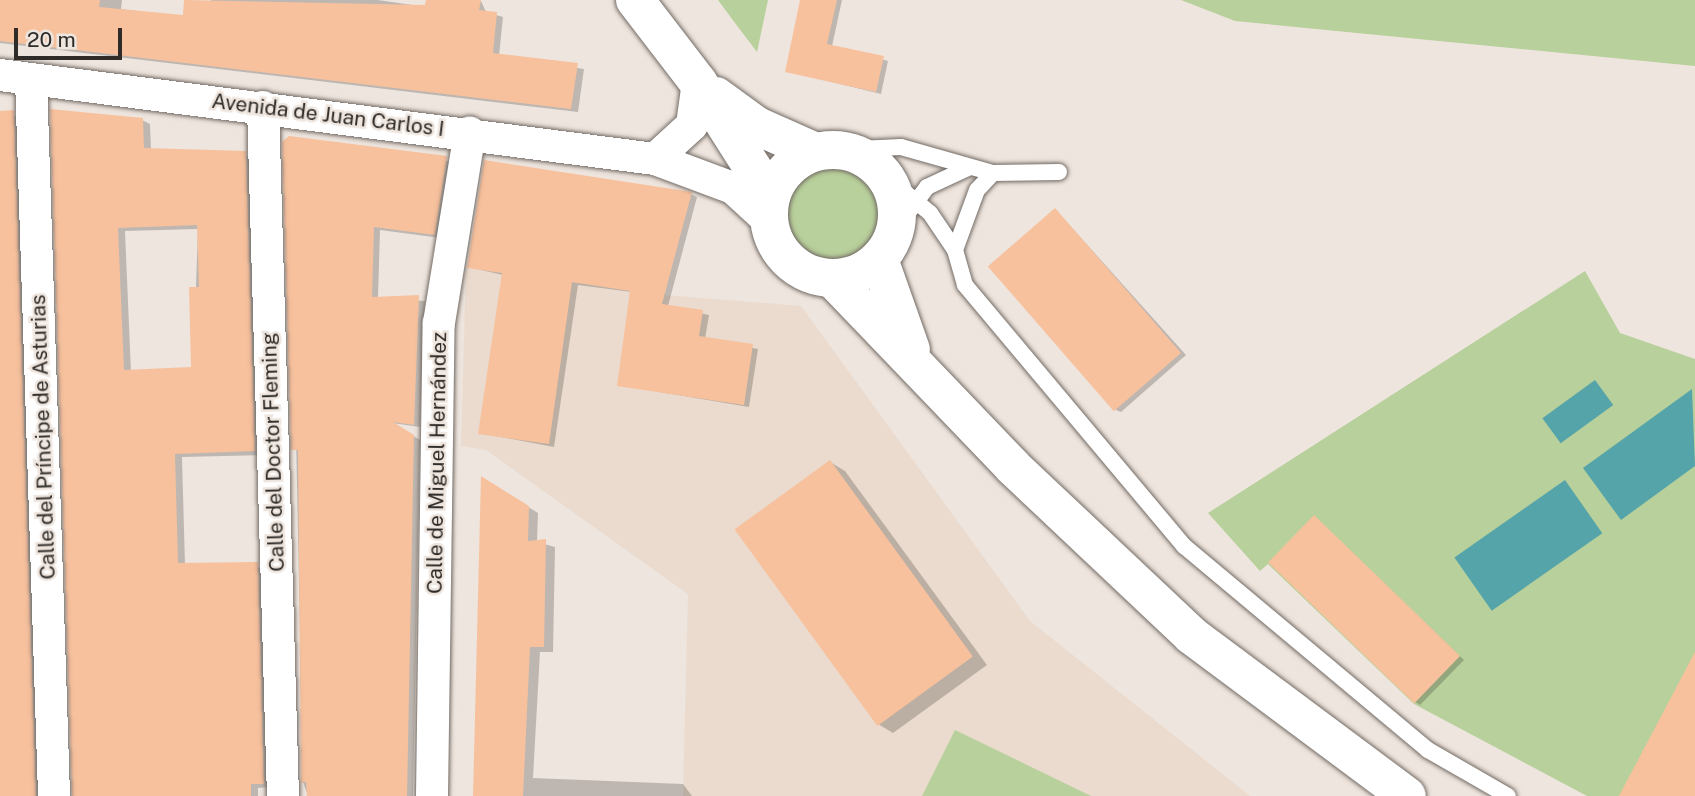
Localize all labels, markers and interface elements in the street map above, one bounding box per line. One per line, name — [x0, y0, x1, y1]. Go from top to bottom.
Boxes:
scale bar — [18, 14, 126, 58]
text: 20 m — [27, 27, 76, 52]
street label: Avenida de Juan Carlos I — [210, 88, 446, 142]
street label: Calle del Príncipe de Asturias — [25, 294, 61, 580]
street label: Calle del Doctor Fleming — [256, 332, 290, 572]
street label: Calle de Miguel Hernández — [422, 332, 452, 594]

